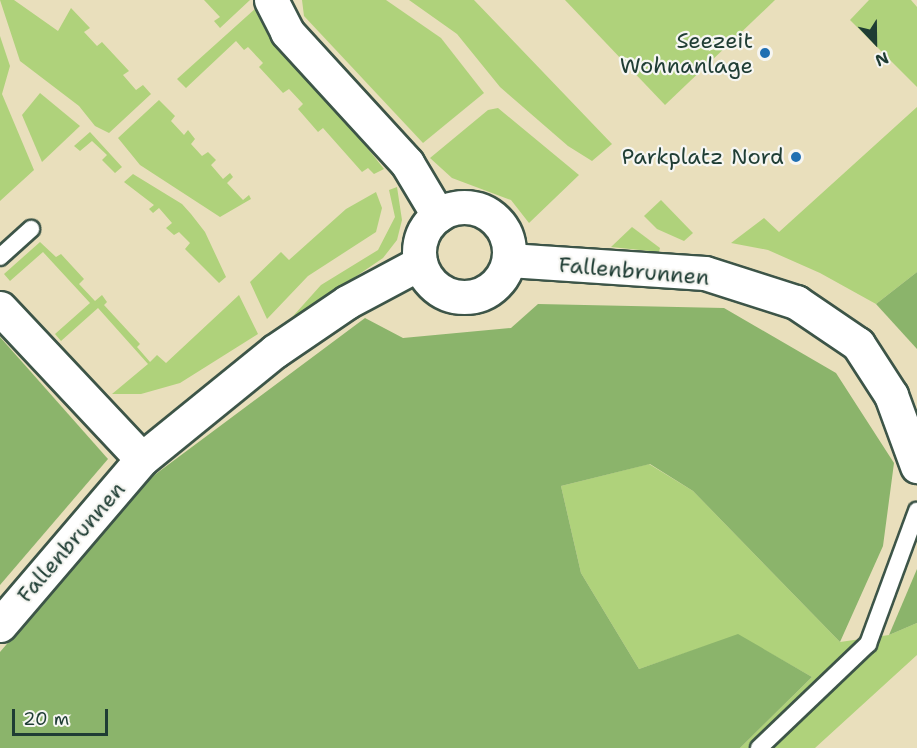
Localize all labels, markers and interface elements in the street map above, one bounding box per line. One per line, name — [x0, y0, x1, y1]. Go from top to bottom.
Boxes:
north arrow — [845, 12, 905, 72]
place label: Seezeit Wohnanlage — [620, 27, 753, 78]
marker: Seezeit Wohnanlage — [758, 46, 772, 60]
text: N — [872, 47, 892, 71]
place label: Parkplatz Nord — [622, 144, 784, 170]
marker: Parkplatz Nord — [789, 150, 803, 164]
street label: Fallenbrunnen — [558, 251, 710, 291]
street label: Fallenbrunnen — [11, 476, 131, 608]
scale bar — [15, 697, 111, 735]
text: 20 m — [23, 707, 69, 731]

